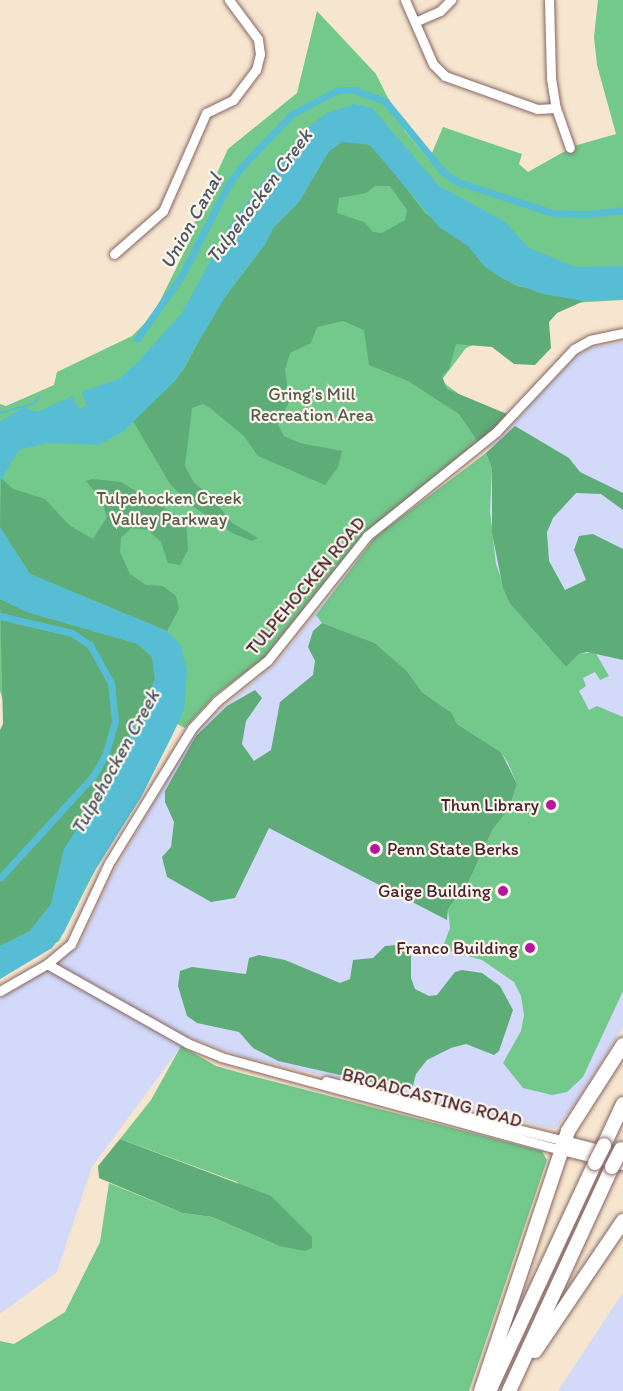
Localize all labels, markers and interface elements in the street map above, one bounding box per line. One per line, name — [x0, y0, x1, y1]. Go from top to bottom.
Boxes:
water label: Tulpehocken Creek — [201, 124, 317, 268]
water label: Union Canal — [155, 169, 227, 273]
park label: Gring's Mill Recreation Area — [250, 384, 374, 426]
park label: Tulpehocken Creek Valley Parkway — [96, 488, 242, 530]
street label: TULPEHOCKEN ROAD — [242, 513, 370, 659]
water label: Tulpehocken Creek — [65, 686, 165, 838]
place label: Thun Library — [441, 794, 539, 816]
marker: Thun Library — [544, 798, 558, 812]
place label: Penn State Berks — [387, 838, 519, 860]
marker: Penn State Berks — [368, 842, 382, 856]
place label: Gaige Building — [378, 880, 491, 902]
marker: Gaige Building — [496, 884, 510, 898]
place label: Franco Building — [396, 937, 518, 959]
marker: Franco Building — [523, 941, 537, 955]
street label: BROADCASTING ROAD — [340, 1064, 524, 1132]

